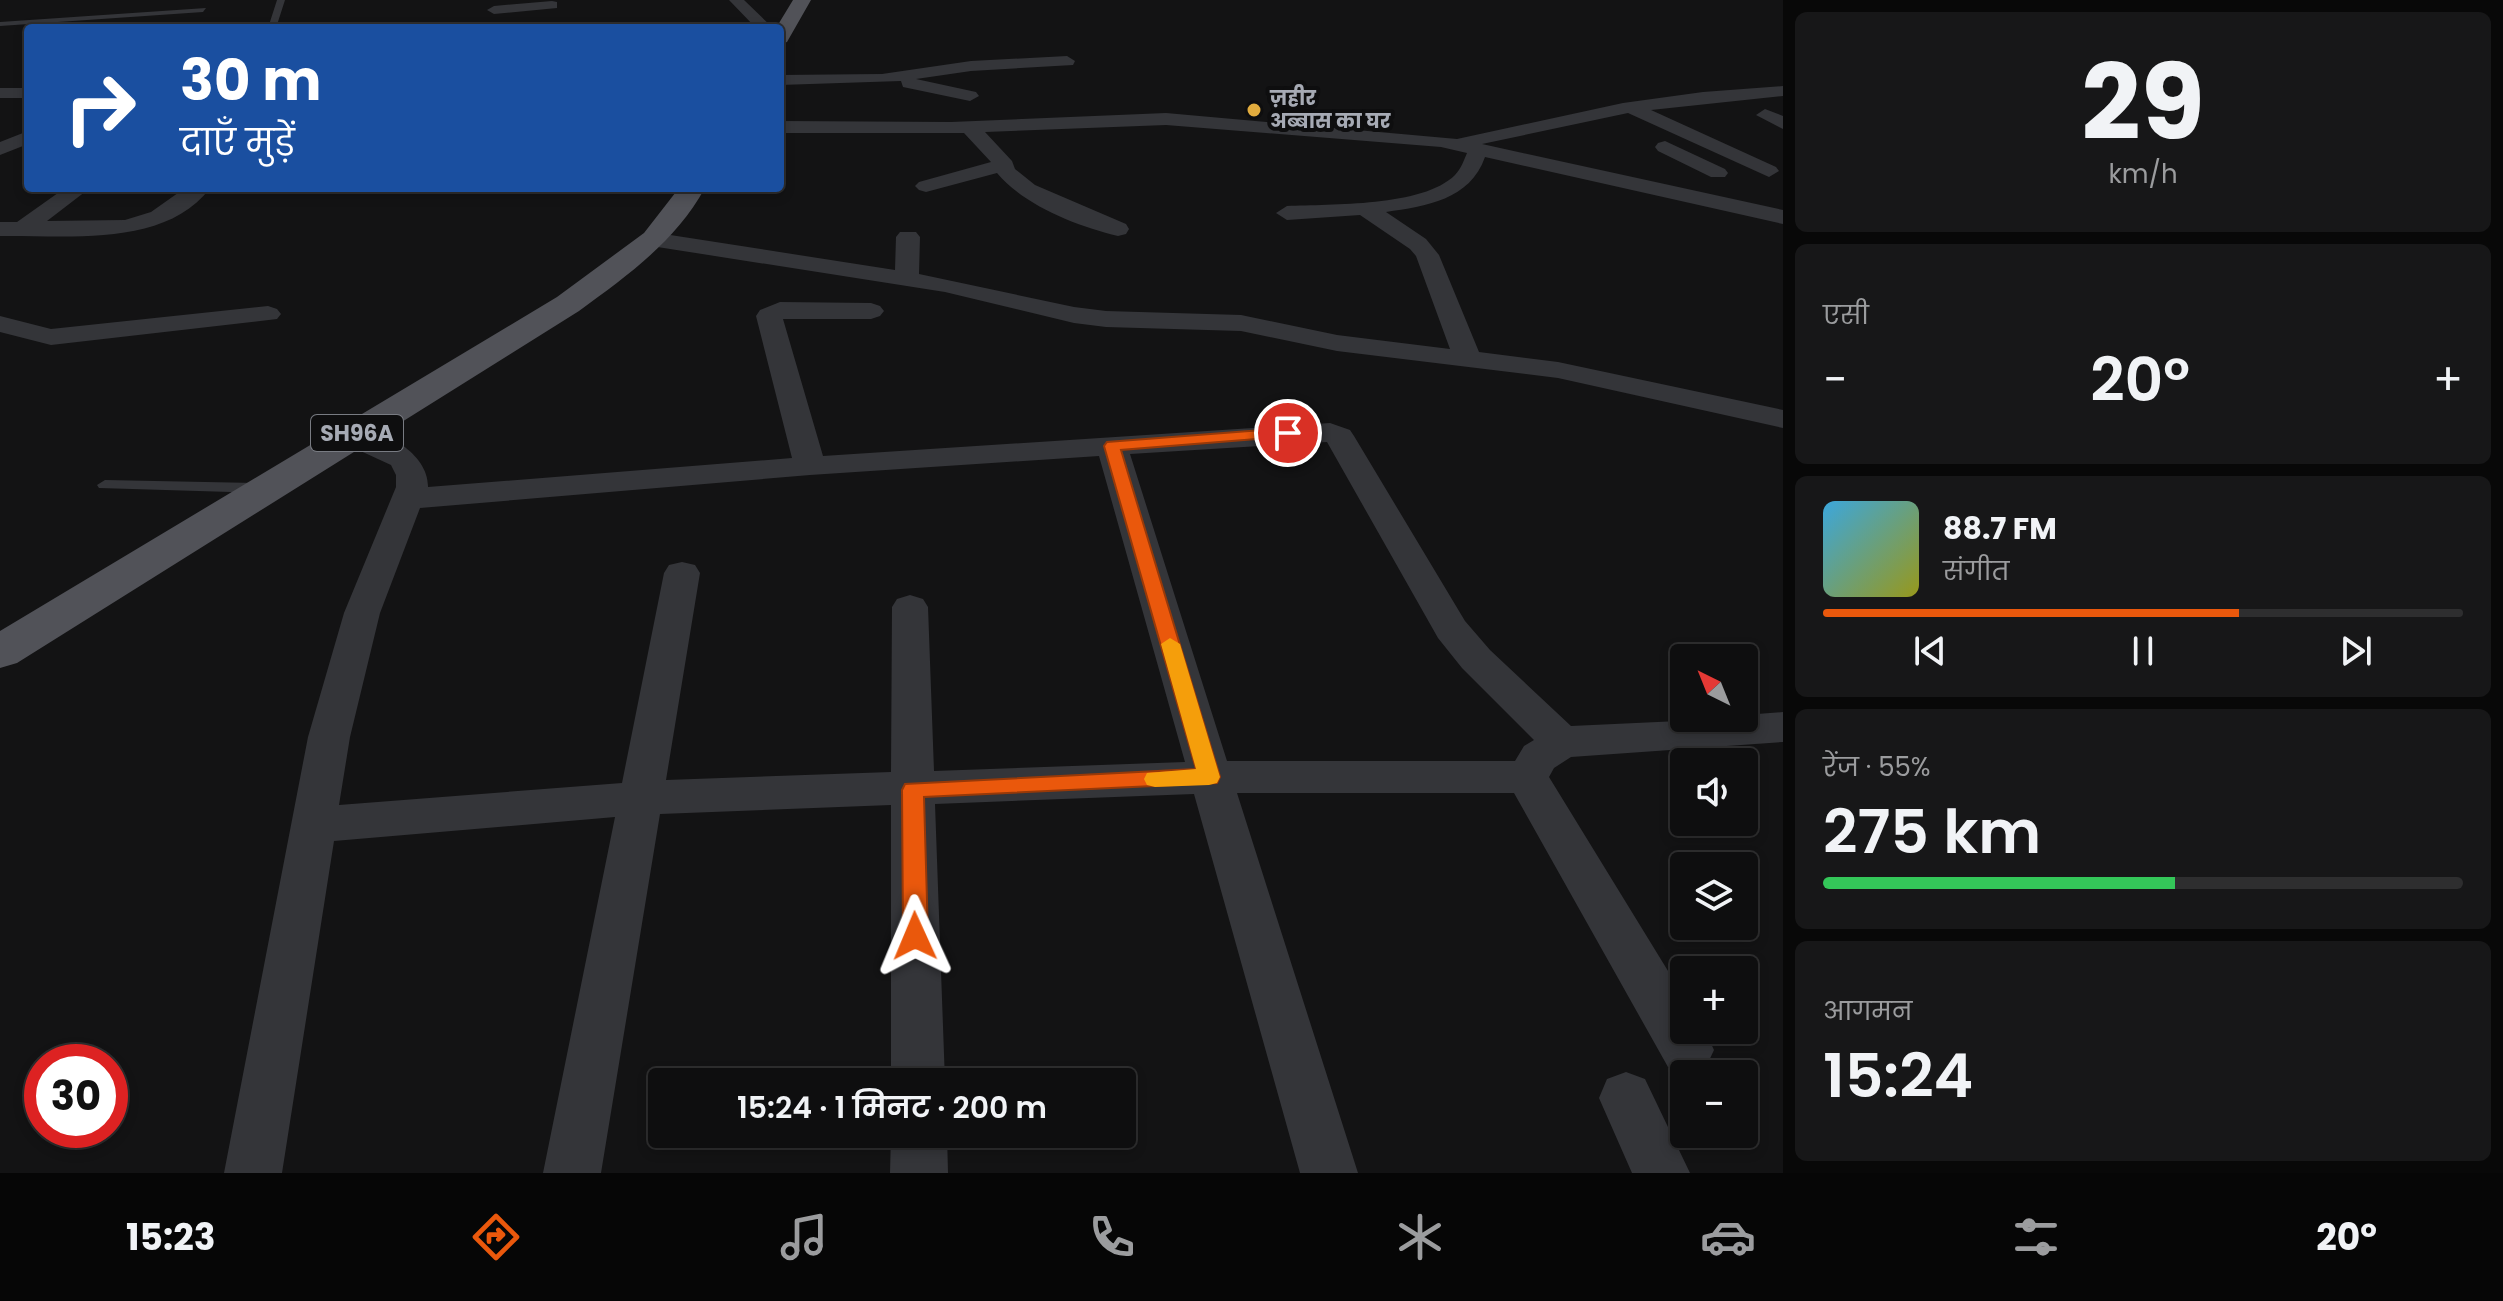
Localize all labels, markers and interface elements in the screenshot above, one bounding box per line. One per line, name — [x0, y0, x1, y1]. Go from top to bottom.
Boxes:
text: 29 — [2081, 30, 2205, 175]
text: 30 m — [180, 41, 322, 120]
icon: right — [48, 56, 152, 160]
place label: ज़हीर अब्बास का घर — [1269, 84, 1391, 135]
marker: ज़हीर अब्बास का घर — [1245, 101, 1263, 119]
text: दाएँ मुड़ें — [180, 117, 295, 168]
text: km/h — [2108, 156, 2178, 192]
text: एसी — [1823, 297, 1869, 333]
text: 20° — [2090, 338, 2190, 422]
text: − — [1823, 349, 1847, 410]
text: + — [2433, 349, 2463, 410]
pin — [1254, 399, 1322, 467]
icon: arrive — [1266, 411, 1310, 455]
road number: SH96A — [311, 415, 403, 451]
text: 88.7 FM — [1943, 507, 2057, 550]
text: संगीत — [1943, 553, 2009, 589]
icon: previous — [1908, 629, 1952, 673]
icon: pause — [2121, 629, 2165, 673]
icon: next — [2334, 629, 2378, 673]
north arrow — [1670, 644, 1758, 732]
map controls — [1670, 644, 1758, 1148]
button: sound — [1670, 748, 1758, 836]
text: रेंज · 55% — [1823, 749, 1931, 785]
text: 275 km — [1823, 790, 2041, 874]
button: layers — [1670, 852, 1758, 940]
position arrow — [873, 894, 957, 978]
button: + — [1670, 956, 1758, 1044]
text: आगमन — [1823, 993, 1912, 1029]
text: 15:24 — [1823, 1034, 1973, 1118]
speed limit sign: 30 — [24, 1044, 128, 1148]
button: − — [1670, 1060, 1758, 1148]
text: 15:24 · 1 मिनट · 200 m — [737, 1086, 1047, 1129]
icon: directions — [468, 1209, 524, 1265]
icon: music — [776, 1209, 832, 1265]
icon: phone — [1084, 1209, 1140, 1265]
icon: climate — [1392, 1209, 1448, 1265]
icon: car — [1700, 1209, 1756, 1265]
icon: filters — [2008, 1209, 2064, 1265]
text: 15:23 — [126, 1212, 216, 1263]
text: 20° — [2316, 1212, 2377, 1263]

